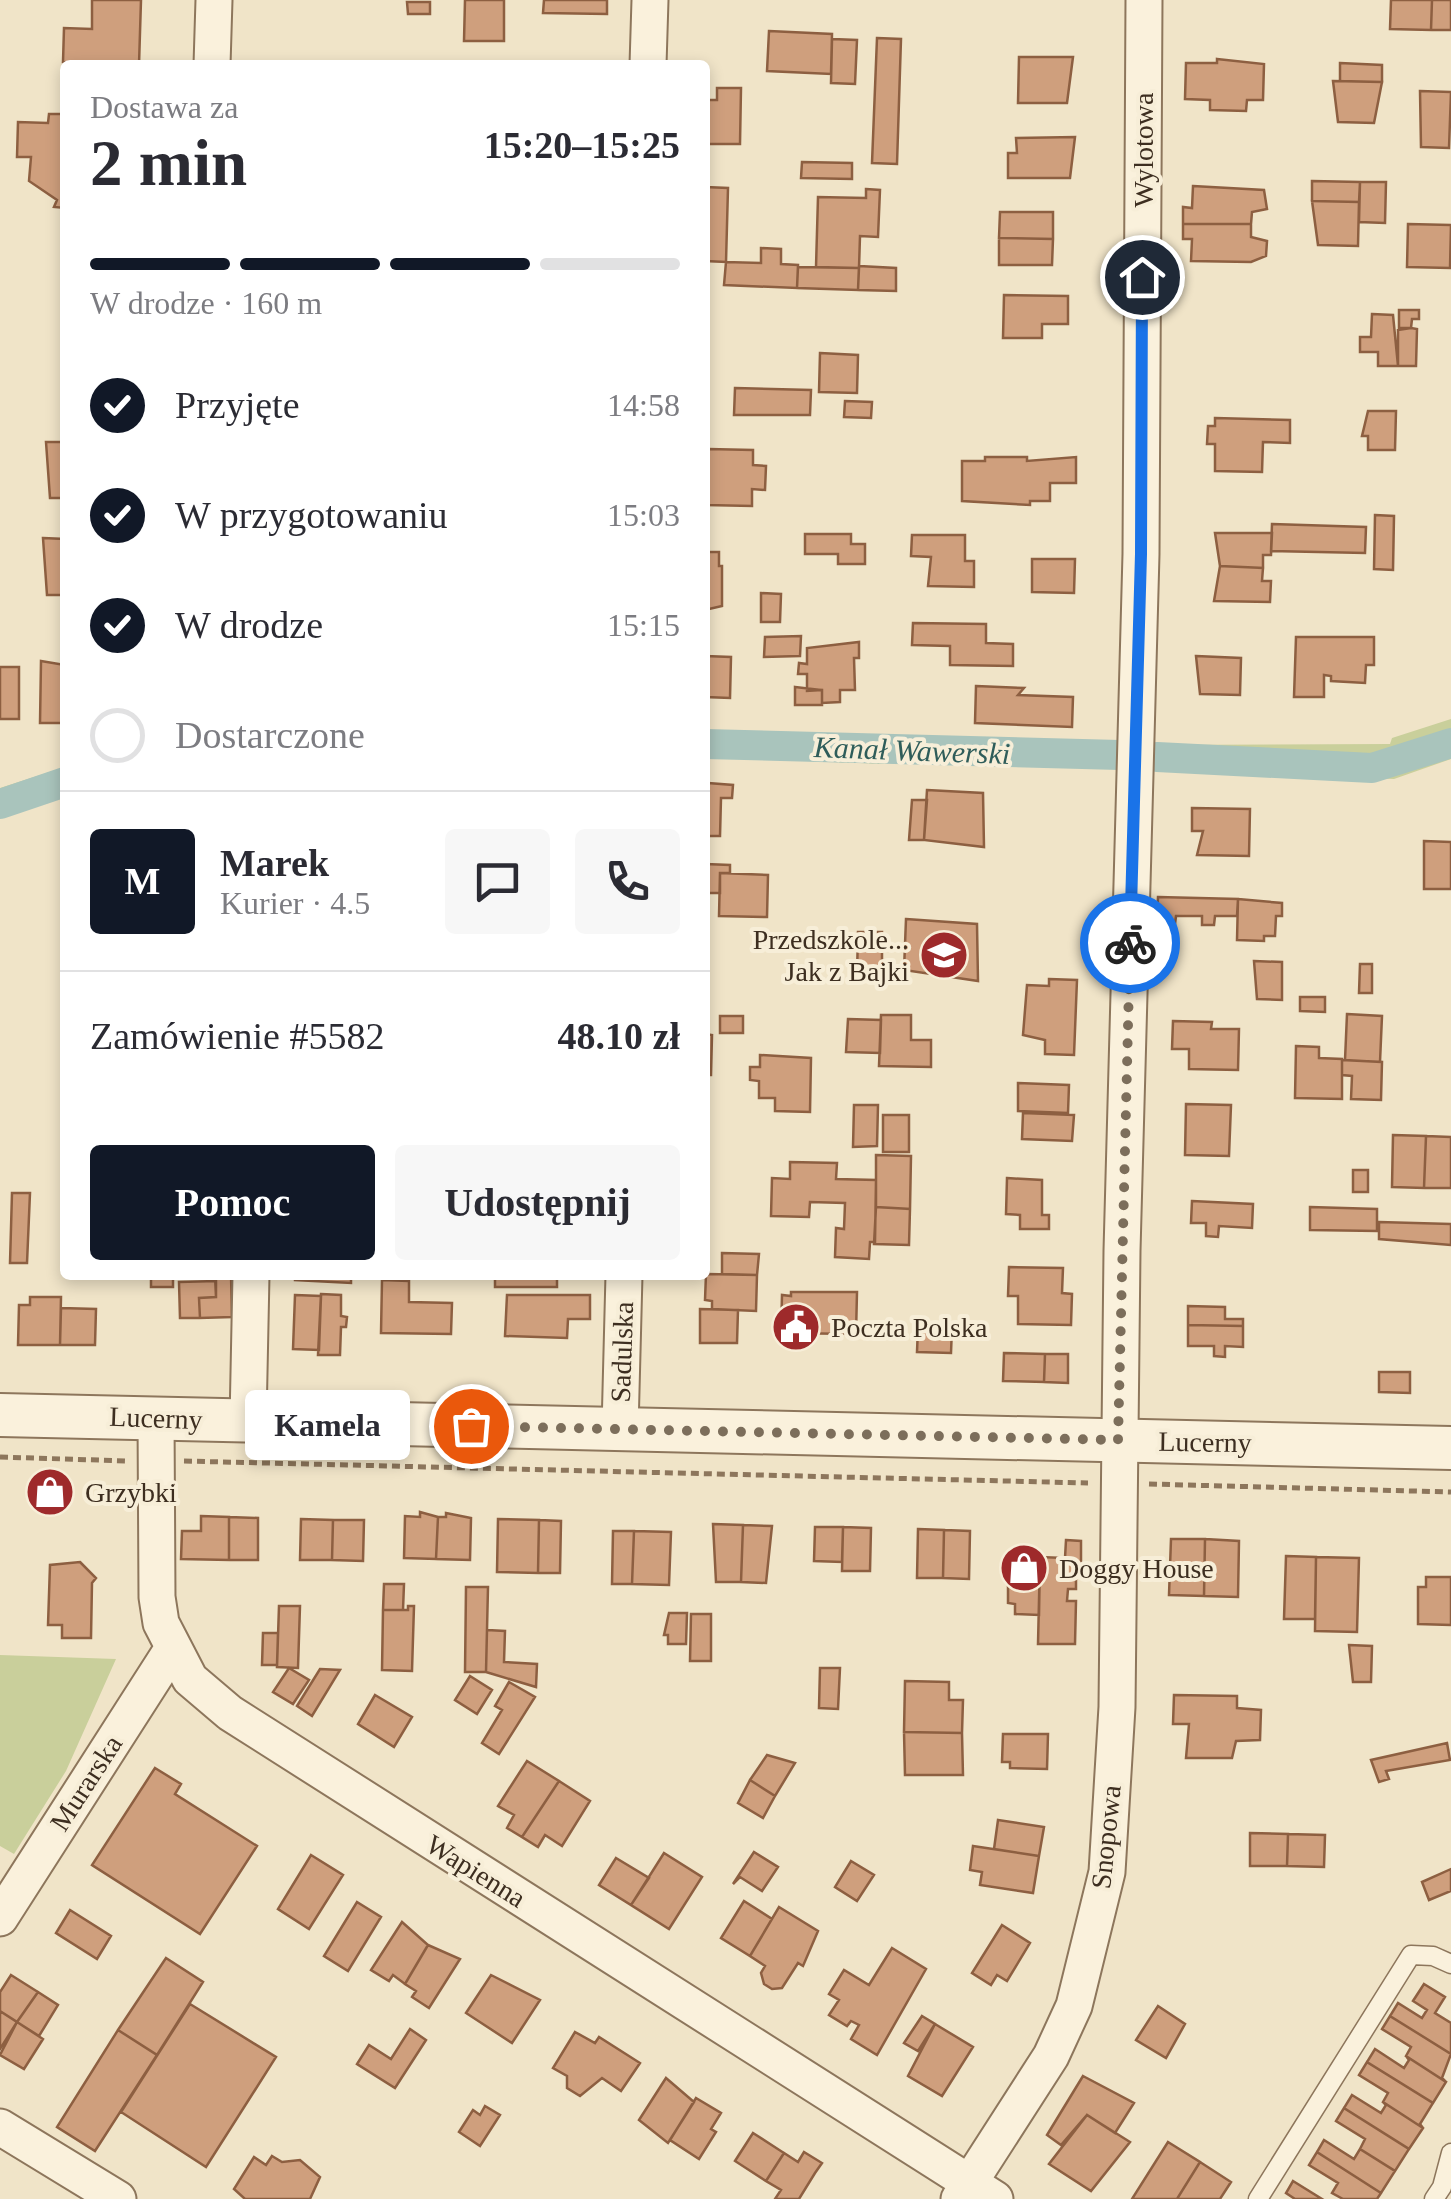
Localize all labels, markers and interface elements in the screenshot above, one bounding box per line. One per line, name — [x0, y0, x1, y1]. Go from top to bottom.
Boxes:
text: Dostawa za — [90, 89, 238, 125]
street label: Wylotowa — [1128, 92, 1159, 207]
text: 15:20–15:25 — [484, 124, 680, 166]
text: 2 min — [90, 127, 247, 199]
pin — [1100, 235, 1185, 320]
icon: home — [1115, 250, 1170, 305]
text: W drodze · 160 m — [90, 285, 322, 321]
icon: check — [90, 378, 145, 433]
text: Przyjęte — [175, 384, 300, 426]
text: 14:58 — [607, 387, 680, 423]
icon: check — [90, 488, 145, 543]
text: W przygotowaniu — [175, 494, 448, 536]
text: 15:03 — [607, 497, 680, 533]
icon: check — [90, 598, 145, 653]
text: W drodze — [175, 604, 323, 646]
text: 15:15 — [607, 607, 680, 643]
text: Dostarczone — [175, 714, 365, 756]
water label: Kanał Wawerski — [812, 730, 1011, 770]
button: chat — [445, 829, 550, 934]
button: phone — [575, 829, 680, 934]
text: Marek — [220, 842, 329, 884]
text: M — [125, 860, 160, 902]
text: Kurier · 4.5 — [220, 885, 370, 921]
courier — [1080, 893, 1180, 993]
icon: bike — [1103, 916, 1158, 971]
place label: Przedszkole... Jak z Bajki — [753, 924, 909, 987]
school or university icon: Przedszkole... Jak z Bajki — [918, 929, 970, 981]
text: Zamówienie #5582 — [90, 1015, 384, 1057]
text: 48.10 zł — [558, 1015, 680, 1057]
button: Pomoc — [90, 1145, 375, 1260]
button: Udostępnij — [395, 1145, 680, 1260]
street label: Sadulska — [605, 1300, 639, 1403]
public building icon: Poczta Polska — [770, 1301, 822, 1353]
place label: Poczta Polska — [831, 1312, 988, 1343]
pin — [429, 1384, 514, 1469]
callout: Kamela — [246, 1391, 411, 1461]
icon: bag — [444, 1399, 499, 1454]
street label: Lucerny — [109, 1401, 203, 1435]
text: Kamela — [274, 1407, 381, 1443]
street label: Lucerny — [1158, 1426, 1252, 1458]
shop icon: Grzybki — [24, 1466, 76, 1518]
place label: Grzybki — [85, 1477, 177, 1508]
shop icon: Doggy House — [998, 1542, 1050, 1594]
place label: Doggy House — [1059, 1553, 1214, 1584]
street label: Murarska — [44, 1729, 129, 1836]
street label: Snopowa — [1085, 1783, 1127, 1890]
street label: Wapienna — [421, 1828, 532, 1914]

